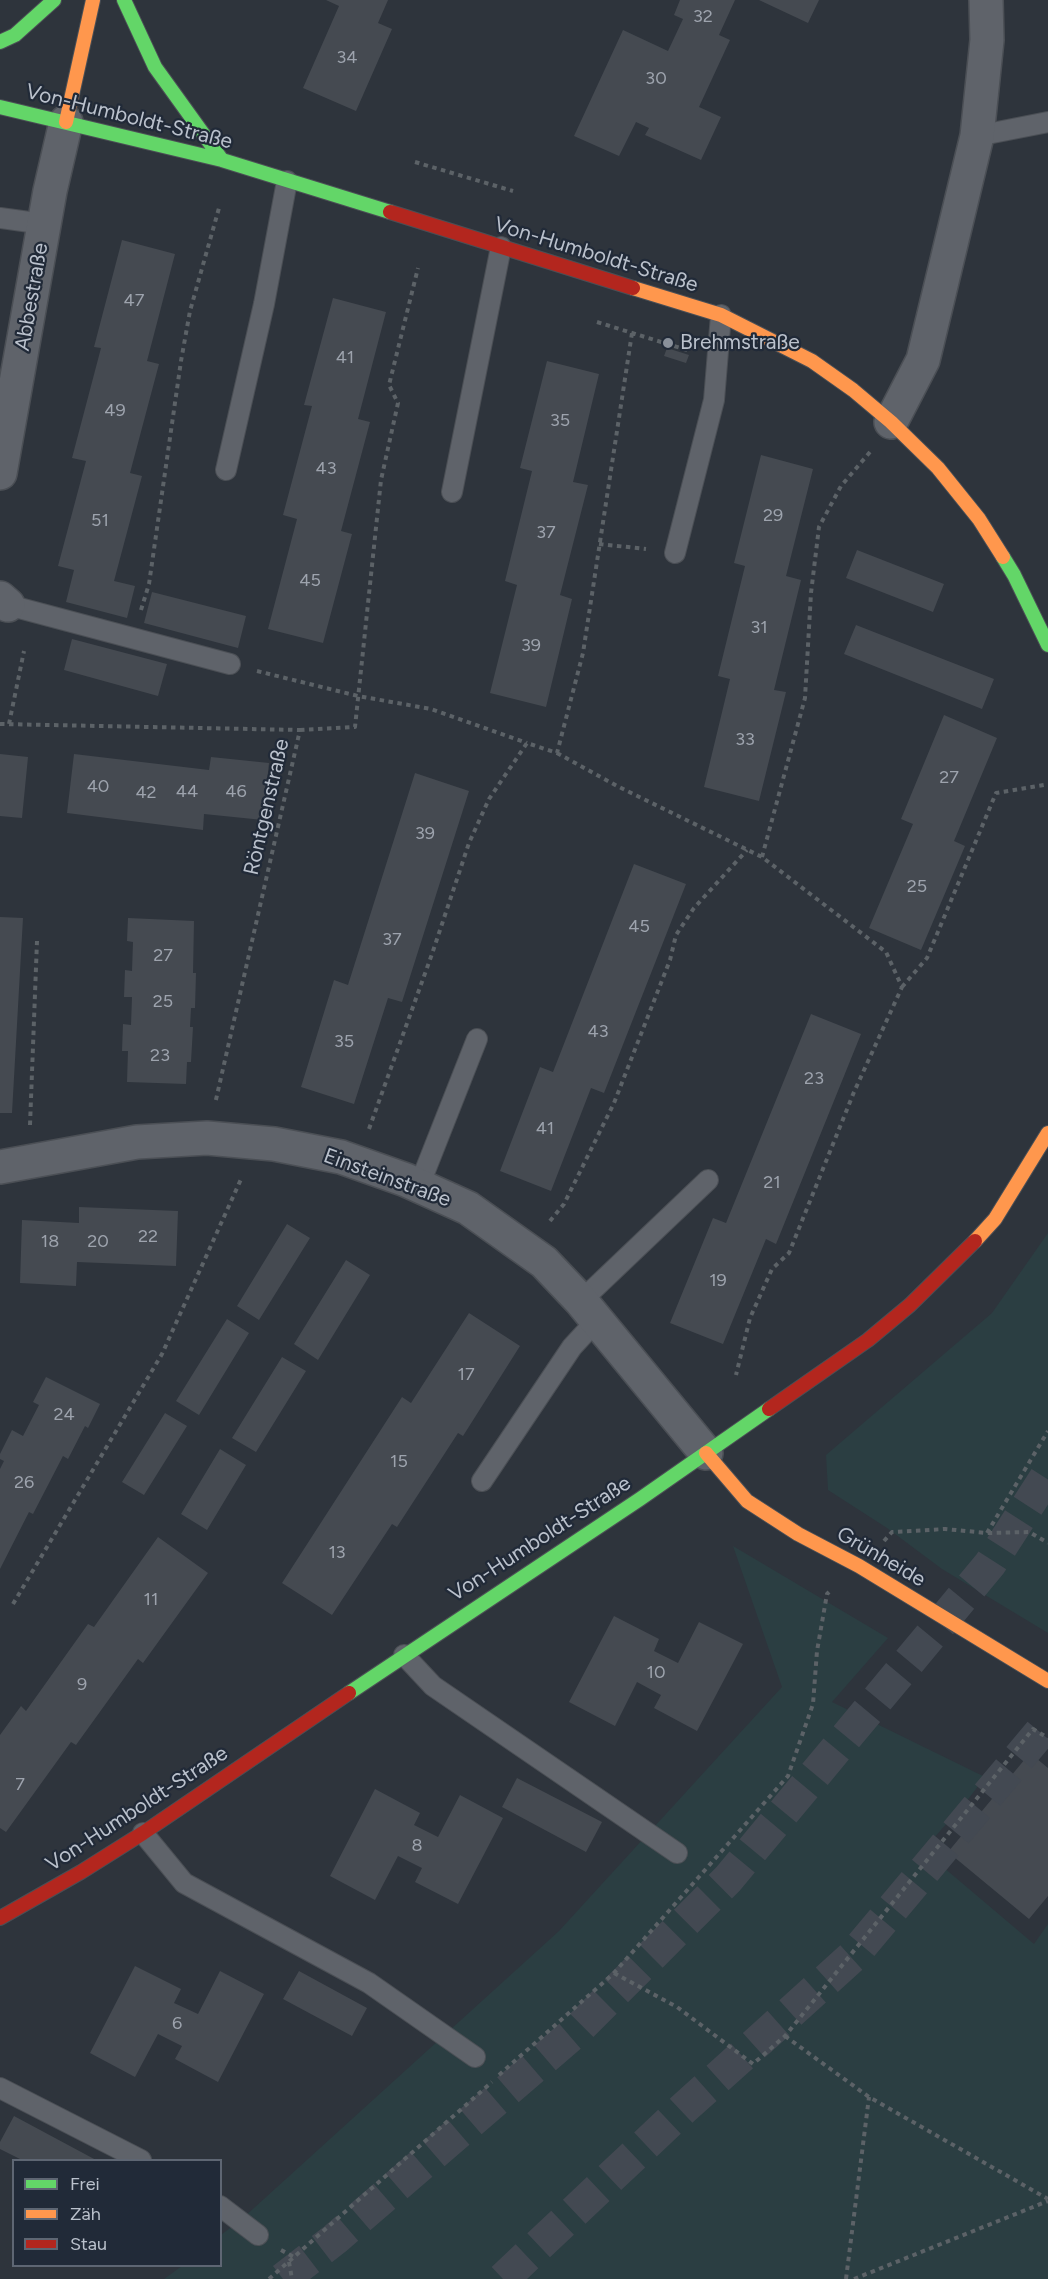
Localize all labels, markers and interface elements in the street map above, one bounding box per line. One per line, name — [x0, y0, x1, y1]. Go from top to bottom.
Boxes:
house number: 32 — [693, 6, 713, 28]
house number: 34 — [337, 47, 357, 69]
house number: 30 — [645, 68, 667, 90]
street label: Von-Humboldt-Straße — [23, 79, 235, 155]
street label: Von-Humboldt-Straße — [491, 212, 701, 298]
street label: Abbestraße — [10, 241, 54, 353]
house number: 47 — [124, 290, 144, 312]
place label: Brehmstraße — [680, 330, 800, 356]
marker: Brehmstraße — [661, 336, 675, 350]
house number: 41 — [336, 347, 354, 369]
house number: 49 — [104, 400, 126, 422]
house number: 35 — [550, 410, 570, 432]
house number: 43 — [316, 458, 336, 480]
house number: 29 — [763, 505, 783, 527]
house number: 51 — [91, 510, 109, 532]
house number: 37 — [536, 522, 556, 544]
house number: 45 — [299, 570, 321, 592]
house number: 31 — [750, 617, 768, 639]
house number: 39 — [521, 635, 541, 657]
house number: 33 — [735, 729, 755, 751]
street label: Röntgenstraße — [239, 736, 295, 878]
house number: 27 — [939, 767, 959, 789]
house number: 40 — [87, 776, 109, 798]
house number: 44 — [176, 781, 198, 803]
house number: 46 — [225, 781, 247, 803]
house number: 42 — [135, 782, 157, 804]
house number: 39 — [415, 823, 435, 845]
house number: 25 — [907, 876, 927, 898]
house number: 45 — [628, 916, 650, 938]
house number: 37 — [382, 929, 402, 951]
house number: 27 — [153, 945, 173, 967]
house number: 25 — [153, 991, 173, 1013]
house number: 43 — [588, 1021, 608, 1043]
house number: 35 — [334, 1031, 354, 1053]
house number: 23 — [150, 1045, 170, 1067]
house number: 23 — [804, 1068, 824, 1090]
house number: 41 — [536, 1118, 554, 1140]
street label: Einsteinstraße — [320, 1143, 454, 1213]
house number: 21 — [763, 1172, 781, 1194]
house number: 22 — [138, 1226, 158, 1248]
house number: 18 — [41, 1231, 59, 1253]
house number: 20 — [87, 1231, 109, 1253]
house number: 19 — [709, 1270, 727, 1292]
house number: 17 — [457, 1364, 475, 1386]
house number: 24 — [53, 1404, 75, 1426]
house number: 15 — [390, 1451, 408, 1473]
street label: Von-Humboldt-Straße — [444, 1471, 636, 1607]
house number: 26 — [14, 1472, 34, 1494]
street label: Grünheide — [832, 1522, 930, 1592]
house number: 13 — [328, 1542, 346, 1564]
house number: 11 — [144, 1589, 158, 1611]
house number: 10 — [647, 1662, 665, 1684]
house number: 9 — [77, 1674, 87, 1696]
street label: Von-Humboldt-Straße — [41, 1741, 233, 1877]
house number: 7 — [15, 1774, 25, 1796]
house number: 8 — [411, 1835, 423, 1857]
house number: 6 — [172, 2013, 182, 2035]
legend — [12, 2159, 222, 2267]
text: Frei — [70, 2173, 100, 2195]
text: Zäh — [70, 2203, 101, 2225]
text: Stau — [70, 2233, 107, 2255]

